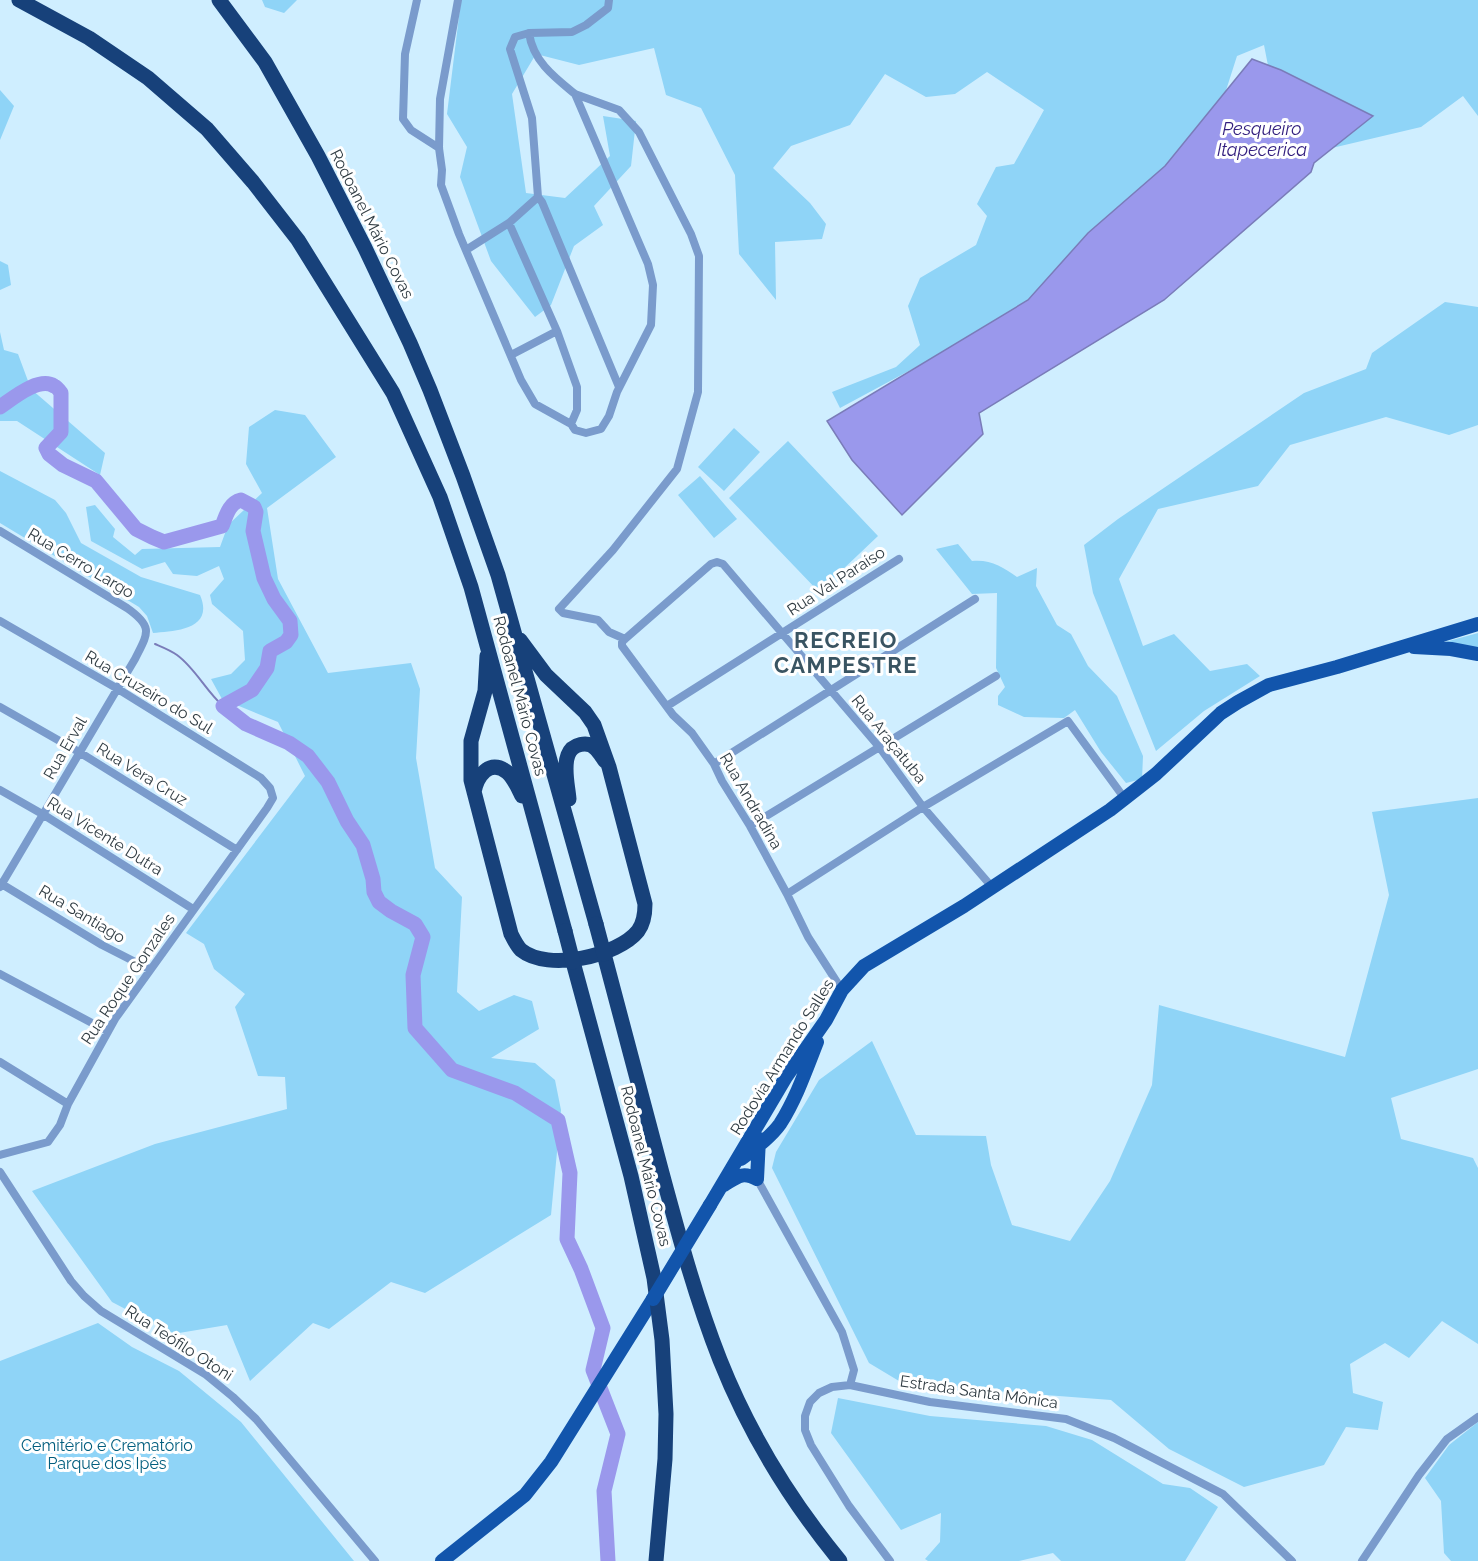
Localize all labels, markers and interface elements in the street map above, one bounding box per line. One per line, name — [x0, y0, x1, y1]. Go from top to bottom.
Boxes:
water label: Pesqueiro Itapecerica — [1217, 118, 1307, 160]
street label: Rodoanel Mário Covas — [326, 146, 418, 302]
street label: Rua Cerro Largo — [24, 524, 138, 602]
street label: Rua Val Paraíso — [784, 542, 888, 620]
street label: Rodoanel Mário Covas — [489, 614, 551, 778]
district label: RECREIO CAMPESTRE — [774, 627, 918, 678]
street label: Rua Cruzeiro do Sul — [82, 646, 217, 738]
street label: Rua Araçatuba — [848, 691, 930, 787]
street label: Rua Erval — [39, 713, 91, 783]
street label: Rua Vera Cruz — [93, 738, 191, 810]
street label: Rua Andradina — [716, 749, 786, 853]
street label: Rua Vicente Dutra — [44, 793, 166, 879]
street label: Rua Santiago — [35, 881, 129, 947]
street label: Rua Roque Gonzales — [77, 910, 179, 1048]
street label: Rodovia Armando Salles — [726, 975, 838, 1138]
street label: Rodoanel Mário Covas — [617, 1084, 675, 1249]
street label: Rua Teófilo Otoni — [122, 1301, 236, 1385]
street label: Estrada Santa Mônica — [899, 1371, 1059, 1413]
park label: Cemitério e Crematório Parque dos Ipês — [21, 1436, 193, 1473]

